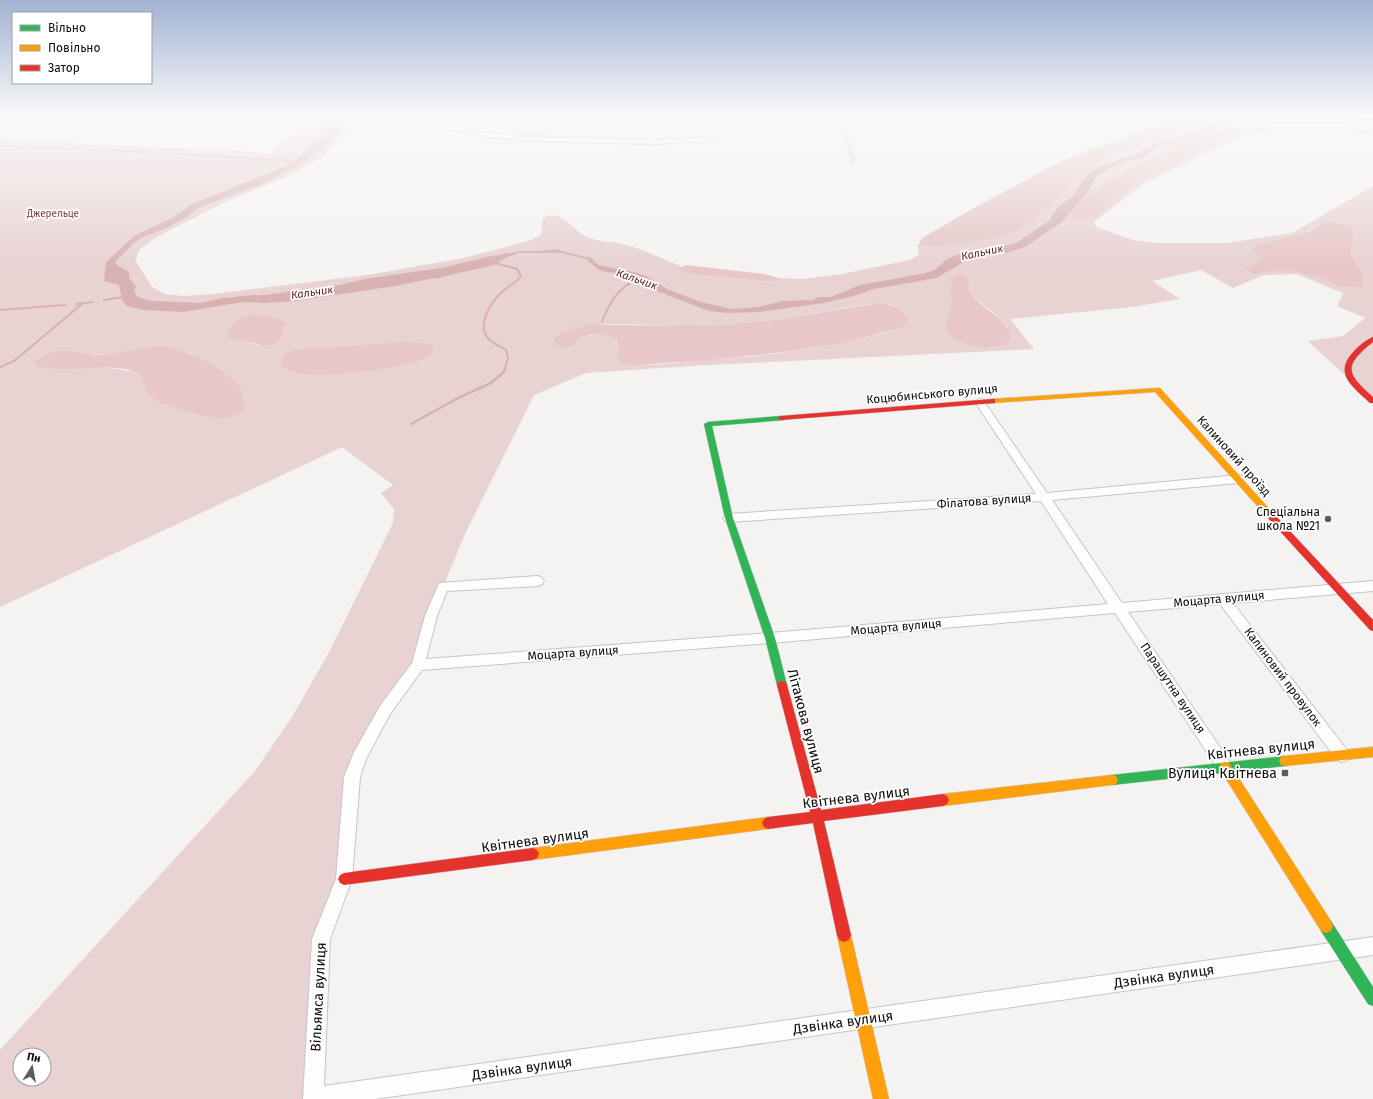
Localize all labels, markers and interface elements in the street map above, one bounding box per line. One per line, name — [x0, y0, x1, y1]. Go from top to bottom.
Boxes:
legend — [12, 12, 152, 84]
text: Вільно — [48, 21, 86, 35]
text: Повільно — [48, 41, 101, 55]
text: Затор — [48, 61, 80, 75]
park label: Джерельце — [26, 208, 79, 220]
water label: Кальчик — [960, 242, 1004, 263]
water label: Кальчик — [615, 266, 659, 293]
water label: Кальчик — [290, 283, 334, 302]
street label: Коцюбинського вулиця — [866, 381, 998, 407]
street label: Калиновий проїзд — [1194, 413, 1274, 499]
street label: Філатова вулиця — [936, 491, 1032, 511]
place label: Спеціальна школа №21 — [1256, 505, 1320, 533]
marker: Спеціальна школа №21 — [1323, 514, 1333, 524]
street label: Моцарта вулиця — [1173, 588, 1265, 610]
street label: Моцарта вулиця — [850, 616, 942, 638]
street label: Калиновий провулок — [1241, 625, 1325, 730]
street label: Парашутна вулиця — [1138, 640, 1208, 736]
street label: Моцарта вулиця — [527, 643, 619, 663]
street label: Літакова вулиця — [783, 667, 828, 775]
street label: Квітнева вулиця — [1206, 735, 1316, 764]
place label: Вулиця Квітнева — [1168, 765, 1277, 782]
marker: Вулиця Квітнева — [1280, 768, 1290, 778]
street label: Квітнева вулиця — [801, 782, 911, 813]
street label: Квітнева вулиця — [480, 825, 590, 856]
street label: Вільямса вулиця — [307, 942, 330, 1052]
street label: Дзвінка вулиця — [1112, 961, 1215, 992]
street label: Дзвінка вулиця — [791, 1007, 894, 1038]
north arrow — [12, 1047, 52, 1087]
text: Пн — [26, 1050, 42, 1065]
street label: Дзвінка вулиця — [470, 1053, 573, 1084]

